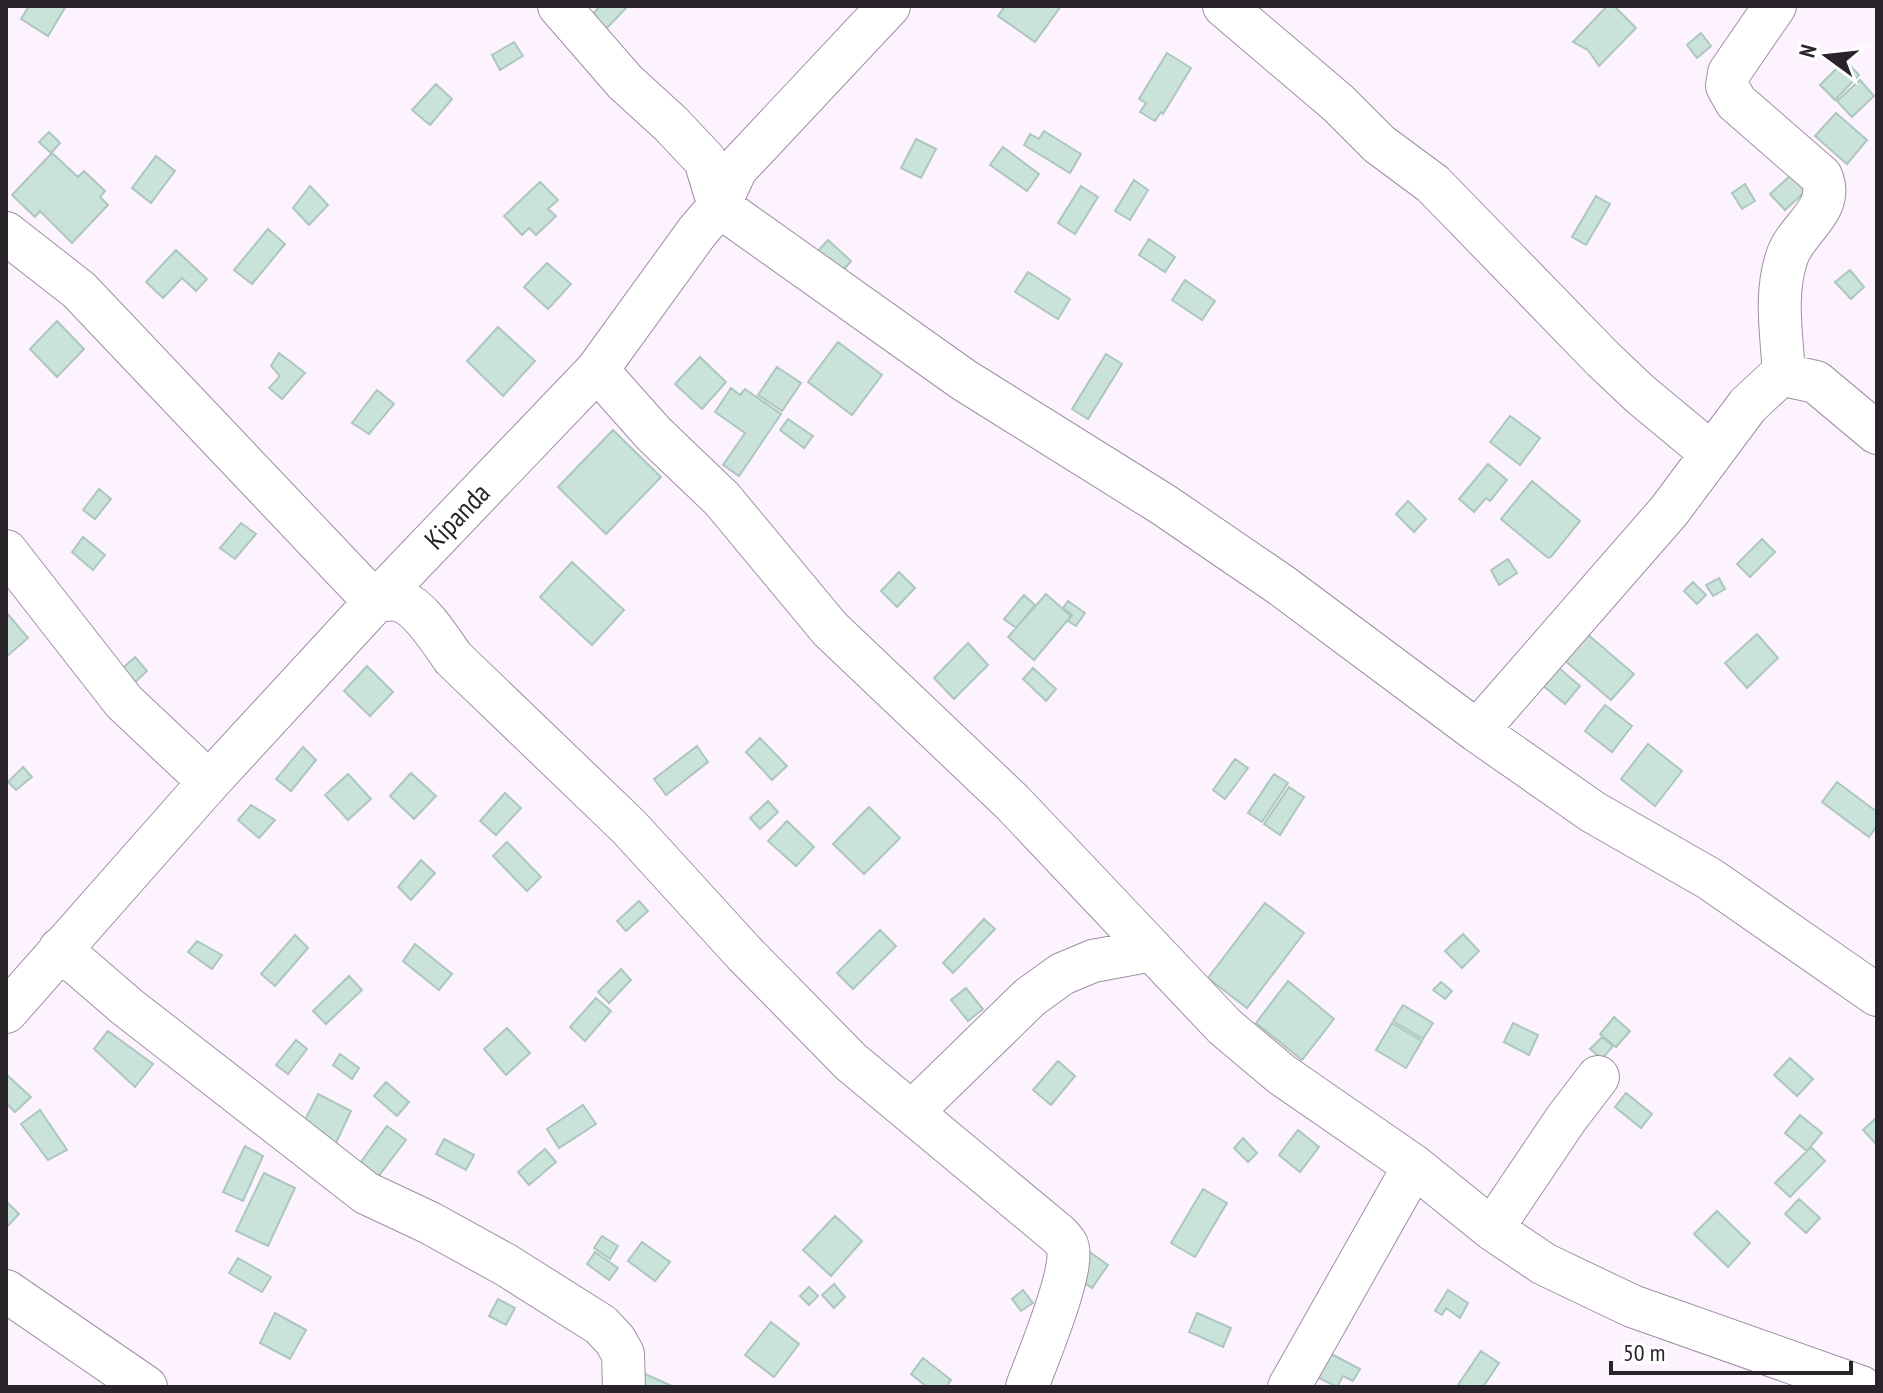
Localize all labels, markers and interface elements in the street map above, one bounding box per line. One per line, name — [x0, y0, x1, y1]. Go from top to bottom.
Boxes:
north arrow — [1787, 16, 1867, 96]
text: N — [1793, 41, 1823, 60]
street label: Kipanda — [416, 474, 497, 557]
scale bar — [1611, 1325, 1851, 1375]
text: 50 m — [1623, 1337, 1665, 1368]

